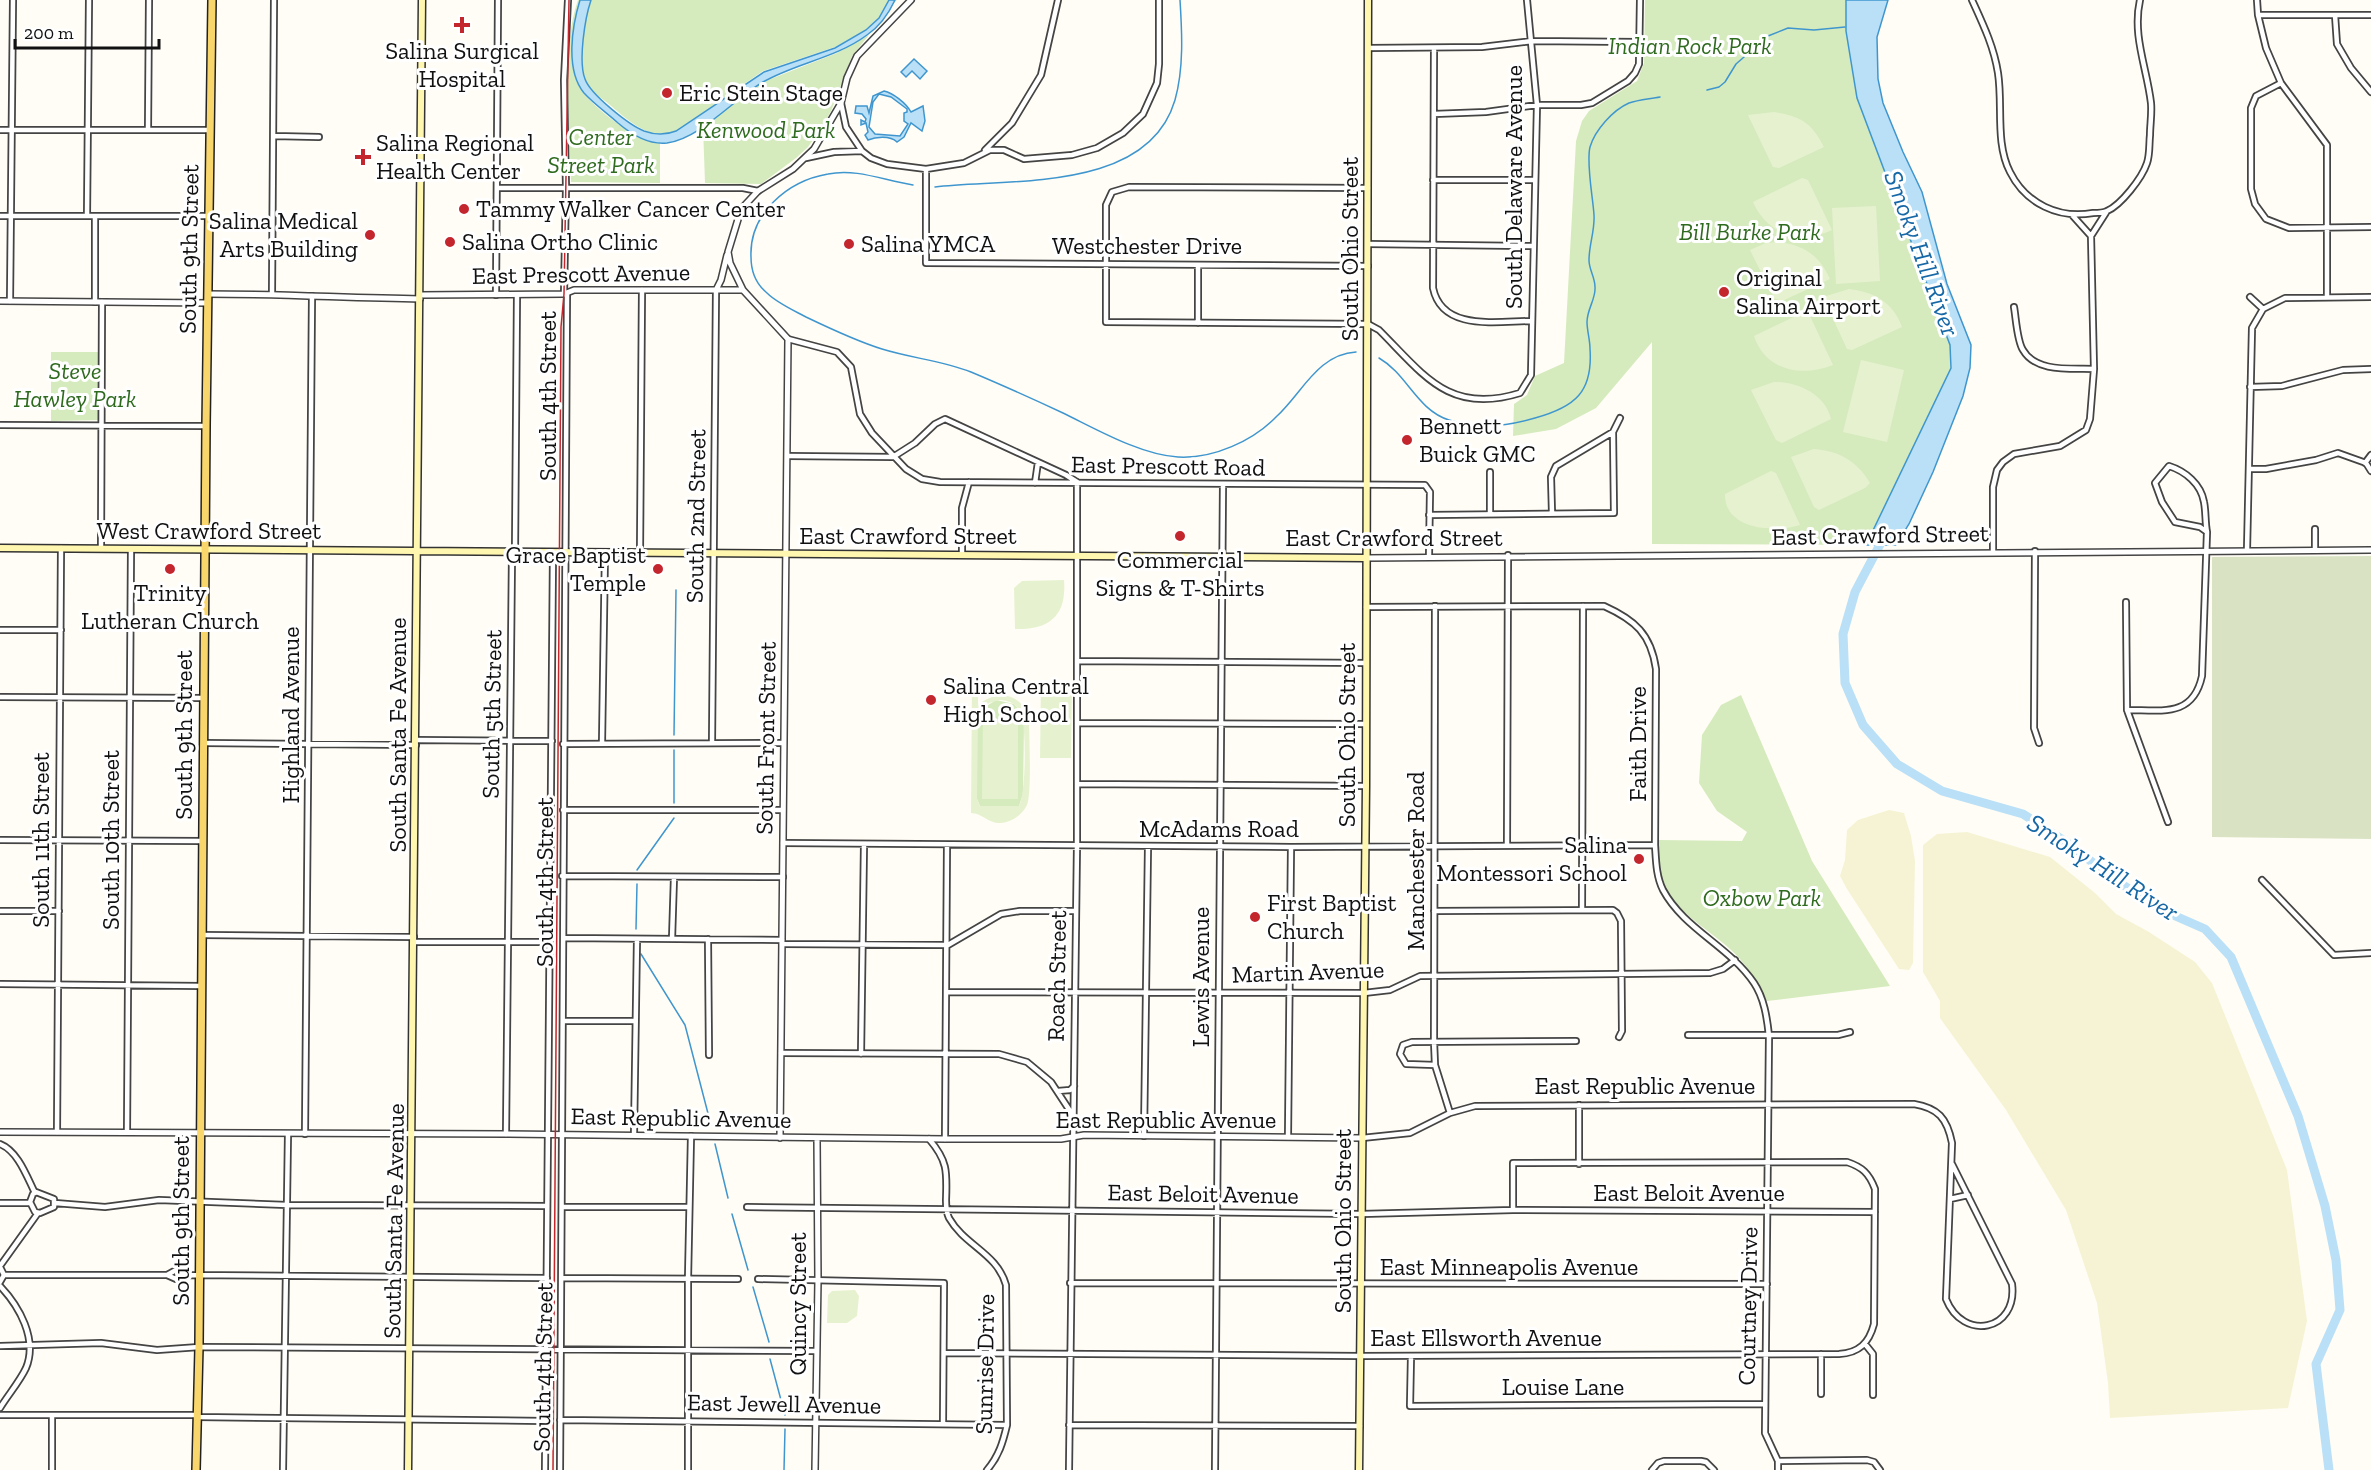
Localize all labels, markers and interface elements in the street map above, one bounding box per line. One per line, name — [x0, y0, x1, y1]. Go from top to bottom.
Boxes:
scale bar — [15, 12, 159, 50]
marker: Salina Surgical Hospital — [453, 16, 471, 34]
text: 200 m — [24, 22, 74, 44]
park label: Indian Rock Park — [1608, 31, 1772, 60]
place label: Salina Surgical Hospital — [385, 36, 539, 93]
street label: South Delaware Avenue — [1499, 65, 1528, 309]
place label: Eric Stein Stage — [679, 78, 843, 107]
marker: Eric Stein Stage — [660, 86, 674, 100]
park label: Kenwood Park — [697, 115, 836, 144]
park label: Center Street Park — [547, 122, 655, 179]
place label: Salina Regional Health Center — [376, 128, 534, 185]
marker: Salina Regional Health Center — [354, 148, 372, 166]
street label: South Ohio Street — [1335, 157, 1364, 341]
street label: South 9th Street — [173, 164, 204, 334]
water label: Smoky Hill River — [1877, 166, 1967, 340]
place label: Tammy Walker Cancer Center — [476, 194, 786, 223]
marker: Tammy Walker Cancer Center — [457, 202, 471, 216]
place label: Salina Medical Arts Building — [209, 206, 358, 263]
park label: Bill Burke Park — [1679, 217, 1821, 246]
place label: Salina Ortho Clinic — [462, 227, 658, 256]
marker: Salina Medical Arts Building — [363, 228, 377, 242]
place label: Salina YMCA — [861, 229, 996, 258]
street label: Westchester Drive — [1052, 231, 1242, 260]
marker: Salina Ortho Clinic — [443, 235, 457, 249]
marker: Salina YMCA — [842, 237, 856, 251]
street label: East Prescott Avenue — [472, 257, 690, 290]
place label: Original Salina Airport — [1736, 263, 1881, 320]
marker: Original Salina Airport — [1717, 285, 1731, 299]
street label: South 4th Street — [533, 311, 562, 481]
park label: Steve Hawley Park — [14, 356, 137, 413]
place label: Bennett Buick GMC — [1419, 411, 1536, 468]
street label: South 2nd Street — [679, 429, 712, 603]
marker: Bennett Buick GMC — [1400, 433, 1414, 447]
street label: East Prescott Road — [1071, 449, 1265, 482]
street label: West Crawford Street — [97, 516, 321, 545]
street label: East Crawford Street — [1771, 518, 1989, 551]
street label: East Crawford Street — [799, 521, 1017, 550]
street label: East Crawford Street — [1285, 523, 1503, 552]
marker: Commercial Signs & T-Shirts — [1173, 529, 1187, 543]
place label: Grace Baptist Temple — [506, 540, 646, 597]
place label: Commercial Signs & T-Shirts — [1096, 545, 1264, 602]
marker: Trinity Lutheran Church — [163, 562, 177, 576]
marker: Grace Baptist Temple — [651, 562, 665, 576]
place label: Trinity Lutheran Church — [81, 578, 259, 635]
street label: South Santa Fe Avenue — [383, 617, 412, 853]
street label: Highland Avenue — [276, 626, 305, 804]
street label: South 5th Street — [476, 629, 507, 799]
street label: South Front Street — [749, 641, 782, 835]
street label: South Ohio Street — [1332, 643, 1361, 827]
street label: South 9th Street — [169, 650, 198, 820]
place label: Salina Central High School — [943, 671, 1089, 728]
street label: Faith Drive — [1623, 686, 1652, 802]
marker: Salina Central High School — [924, 693, 938, 707]
street label: South 10th Street — [96, 750, 125, 930]
street label: South 11th Street — [26, 752, 55, 928]
street label: Manchester Road — [1401, 771, 1430, 951]
street label: South 4th Street — [530, 797, 559, 967]
water label: Smoky Hill River — [2021, 806, 2185, 928]
street label: McAdams Road — [1139, 814, 1299, 843]
place label: Salina Montessori School — [1436, 830, 1627, 887]
marker: Salina Montessori School — [1632, 852, 1646, 866]
park label: Oxbow Park — [1703, 883, 1822, 912]
place label: First Baptist Church — [1267, 888, 1396, 945]
street label: Lewis Avenue — [1186, 907, 1215, 1047]
street label: Roach Street — [1041, 910, 1072, 1042]
marker: First Baptist Church — [1248, 910, 1262, 924]
street label: Martin Avenue — [1231, 954, 1385, 989]
street label: East Republic Avenue — [1535, 1071, 1755, 1100]
street label: East Republic Avenue — [570, 1101, 792, 1134]
street label: South Santa Fe Avenue — [377, 1103, 410, 1339]
street label: East Republic Avenue — [1056, 1105, 1276, 1134]
street label: South Ohio Street — [1328, 1129, 1357, 1313]
street label: South 9th Street — [166, 1136, 195, 1306]
street label: East Beloit Avenue — [1107, 1177, 1299, 1210]
street label: East Beloit Avenue — [1593, 1178, 1785, 1207]
street label: Courtney Drive — [1732, 1227, 1763, 1385]
street label: Quincy Street — [783, 1232, 812, 1376]
street label: East Minneapolis Avenue — [1380, 1252, 1638, 1281]
street label: South 4th Street — [527, 1282, 558, 1452]
street label: Sunrise Drive — [969, 1293, 1000, 1435]
street label: East Ellsworth Avenue — [1370, 1323, 1602, 1352]
street label: Louise Lane — [1502, 1372, 1624, 1401]
street label: East Jewell Avenue — [687, 1387, 881, 1420]

